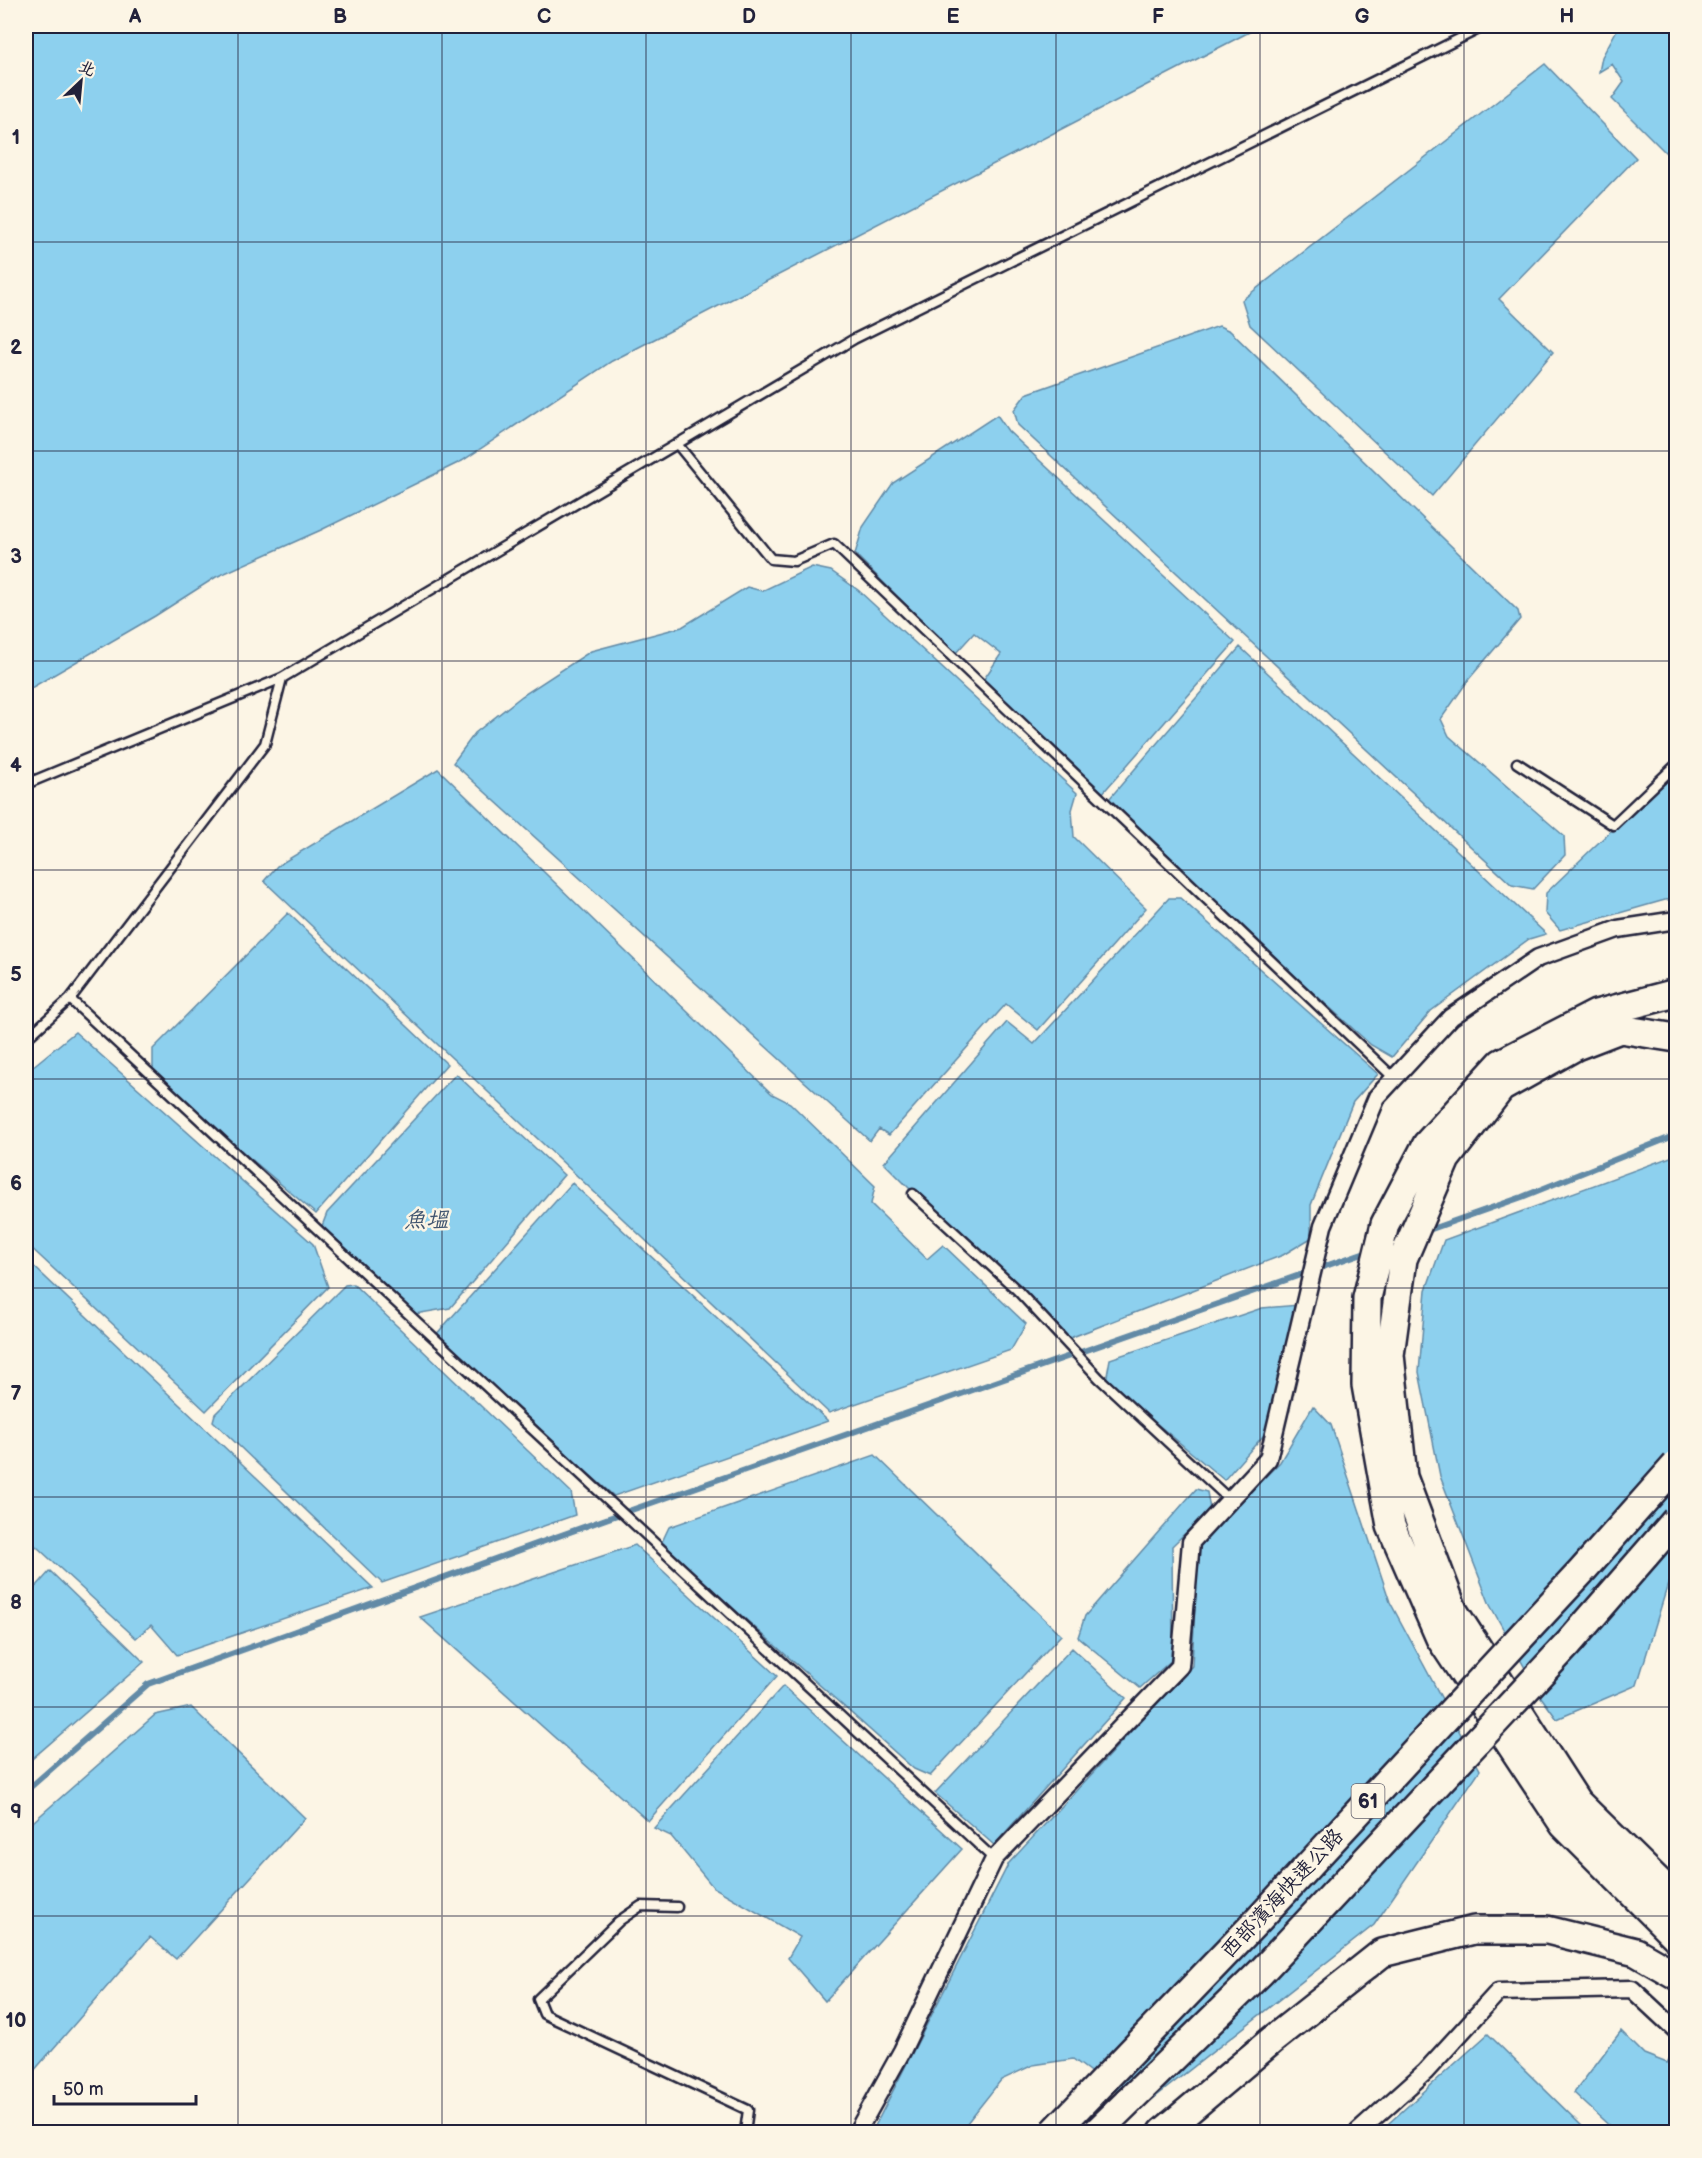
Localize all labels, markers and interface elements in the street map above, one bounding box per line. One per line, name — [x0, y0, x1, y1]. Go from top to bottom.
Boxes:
text: A — [128, 5, 142, 29]
text: B — [333, 5, 347, 29]
text: C — [537, 5, 551, 29]
text: D — [742, 5, 756, 29]
text: E — [947, 5, 960, 29]
text: F — [1152, 5, 1164, 29]
text: G — [1355, 5, 1370, 29]
text: H — [1560, 5, 1574, 29]
north arrow — [51, 51, 111, 111]
text: 北 — [76, 57, 98, 81]
text: 1 — [12, 126, 20, 150]
text: 2 — [10, 336, 22, 360]
text: 3 — [10, 545, 22, 569]
text: 4 — [10, 754, 22, 778]
text: 5 — [10, 963, 22, 987]
text: 6 — [10, 1172, 22, 1196]
water label: 魚塭 — [404, 1207, 450, 1234]
text: 7 — [10, 1382, 22, 1406]
text: 8 — [10, 1591, 22, 1615]
road number: 61 — [1352, 1784, 1384, 1818]
text: 9 — [10, 1800, 22, 1824]
street label: 西部濱海快速公路 — [1216, 1823, 1349, 1963]
text: 10 — [6, 2009, 26, 2033]
scale bar — [54, 2068, 196, 2106]
text: 50 m — [63, 2079, 104, 2100]

